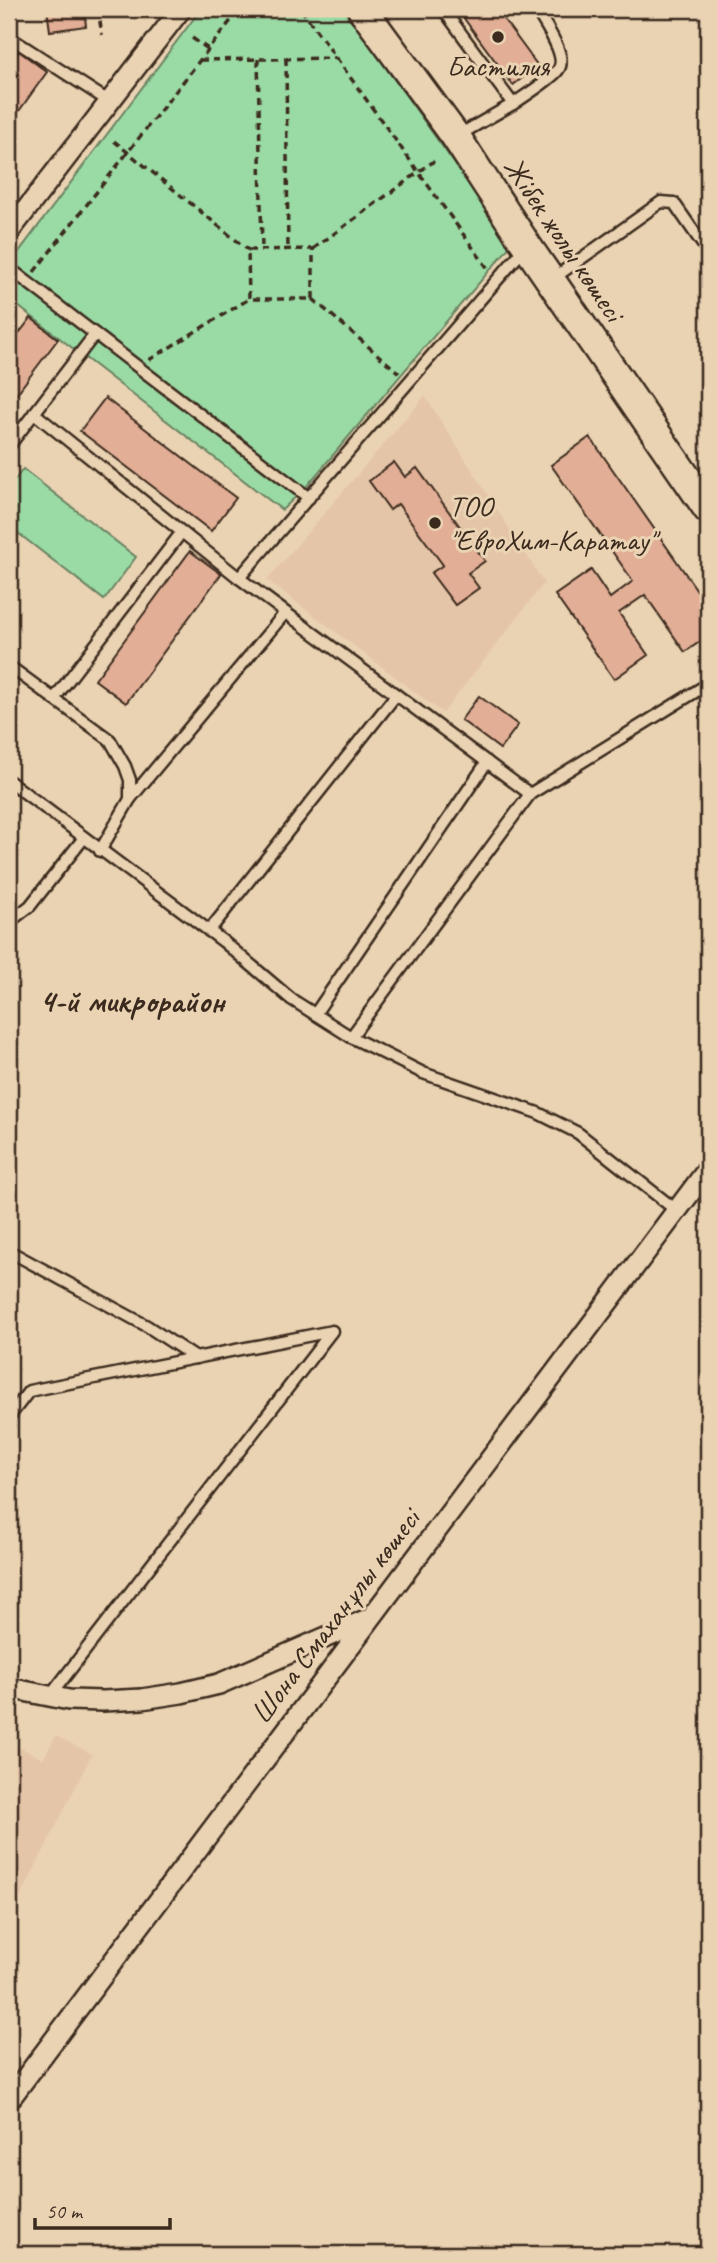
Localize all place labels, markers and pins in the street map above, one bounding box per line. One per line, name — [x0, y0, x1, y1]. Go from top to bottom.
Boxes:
marker: Бастилия — [490, 29, 506, 45]
place label: Бастилия — [447, 47, 551, 85]
place label: ТОО "ЕвроХим-Каратау" — [449, 487, 661, 559]
marker: ТОО "ЕвроХим-Каратау" — [427, 515, 443, 531]

